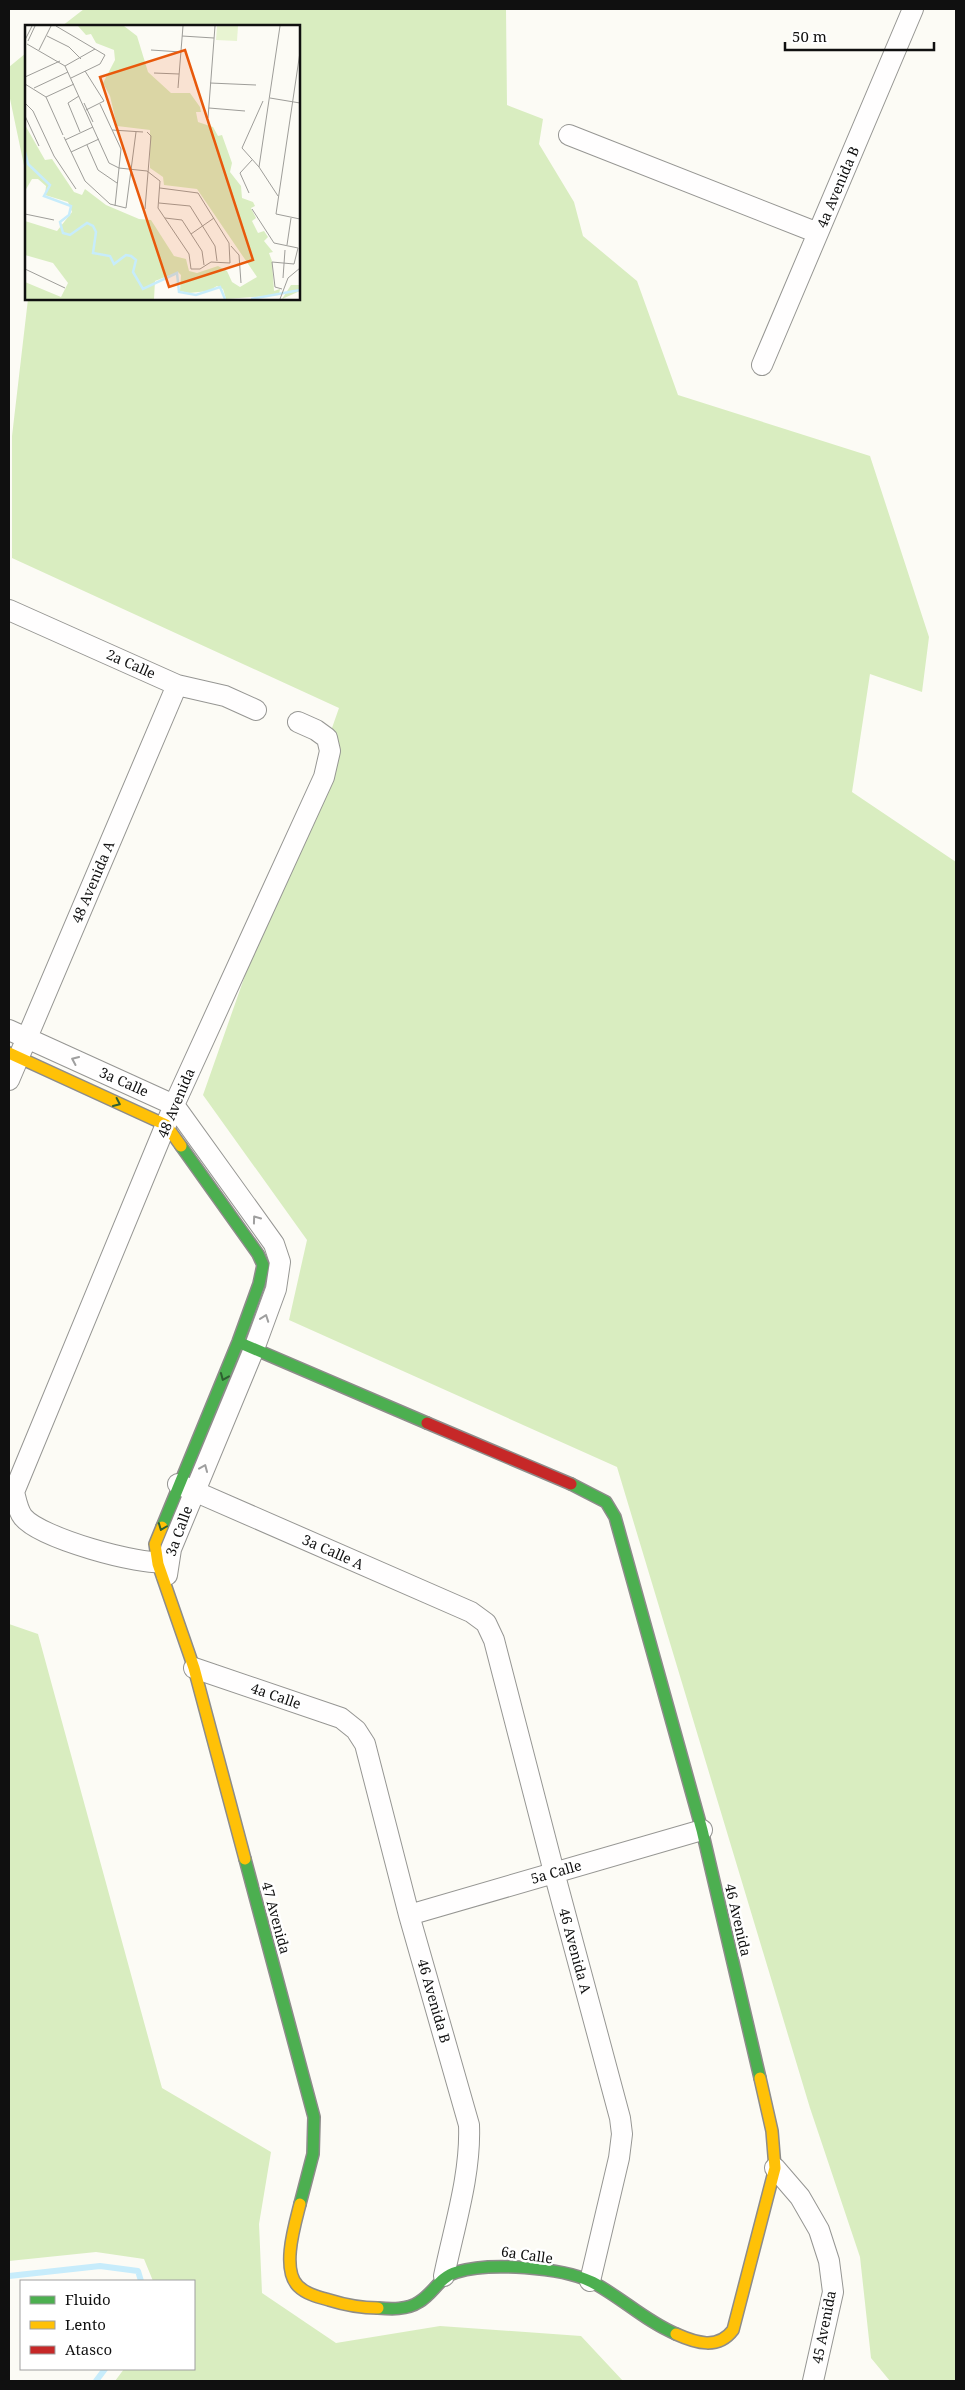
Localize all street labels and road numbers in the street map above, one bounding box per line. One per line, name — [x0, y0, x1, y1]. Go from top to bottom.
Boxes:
street label: 4a Avenida B — [812, 143, 863, 230]
street label: 2a Calle — [104, 644, 159, 683]
street label: 48 Avenida A — [67, 838, 118, 926]
street label: 3a Calle — [97, 1062, 152, 1101]
street label: 48 Avenida — [152, 1065, 199, 1141]
street label: 3a Calle — [161, 1503, 196, 1559]
street label: 3a Calle A — [299, 1530, 367, 1574]
street label: 4a Calle — [248, 1678, 304, 1713]
street label: 5a Calle — [528, 1855, 583, 1888]
street label: 47 Avenida — [258, 1880, 295, 1956]
street label: 46 Avenida — [721, 1882, 756, 1958]
street label: 46 Avenida A — [555, 1906, 596, 1996]
street label: 46 Avenida B — [413, 1957, 456, 2045]
street label: 6a Calle — [500, 2241, 554, 2268]
street label: 45 Avenida — [807, 2289, 840, 2365]

